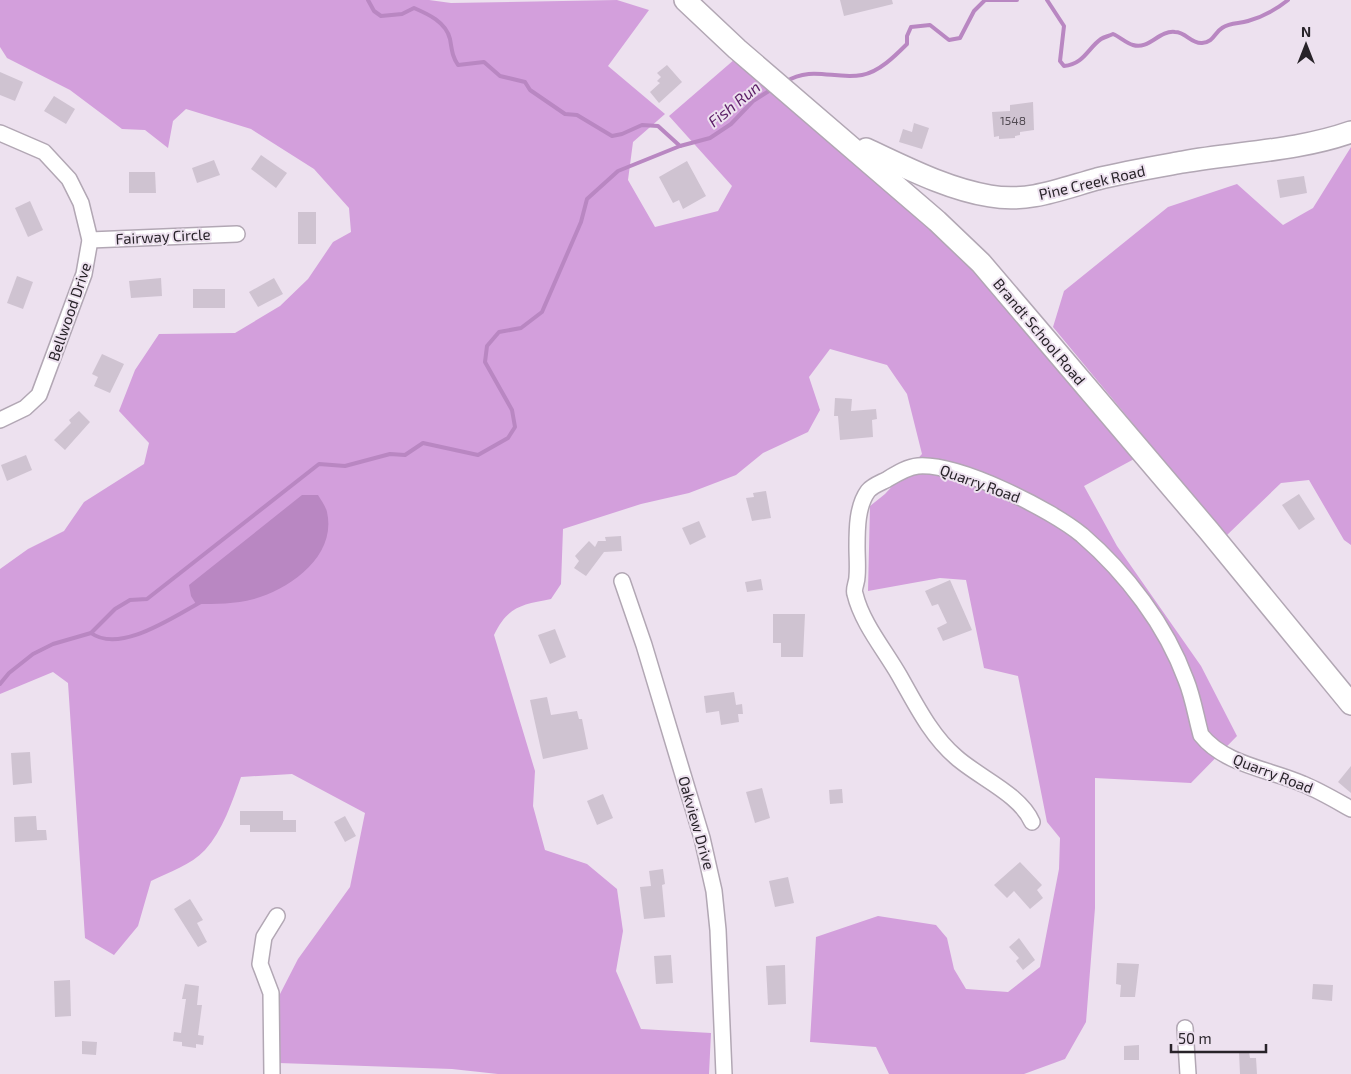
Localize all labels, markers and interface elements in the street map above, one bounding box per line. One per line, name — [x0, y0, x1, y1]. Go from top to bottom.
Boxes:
north arrow — [1281, 20, 1331, 70]
text: N — [1301, 23, 1311, 40]
water label: Fish Run — [704, 77, 764, 130]
house number: 1548 — [1000, 113, 1026, 127]
street label: Pine Creek Road — [1037, 161, 1147, 203]
street label: Fairway Circle — [115, 225, 211, 247]
street label: Bellwood Drive — [44, 260, 94, 363]
street label: Brandt School Road — [990, 274, 1090, 388]
street label: Quarry Road — [937, 460, 1023, 507]
street label: Quarry Road — [1230, 750, 1316, 798]
street label: Oakview Drive — [675, 774, 719, 872]
scale bar — [1171, 1022, 1266, 1054]
text: 50 m — [1178, 1029, 1212, 1047]

